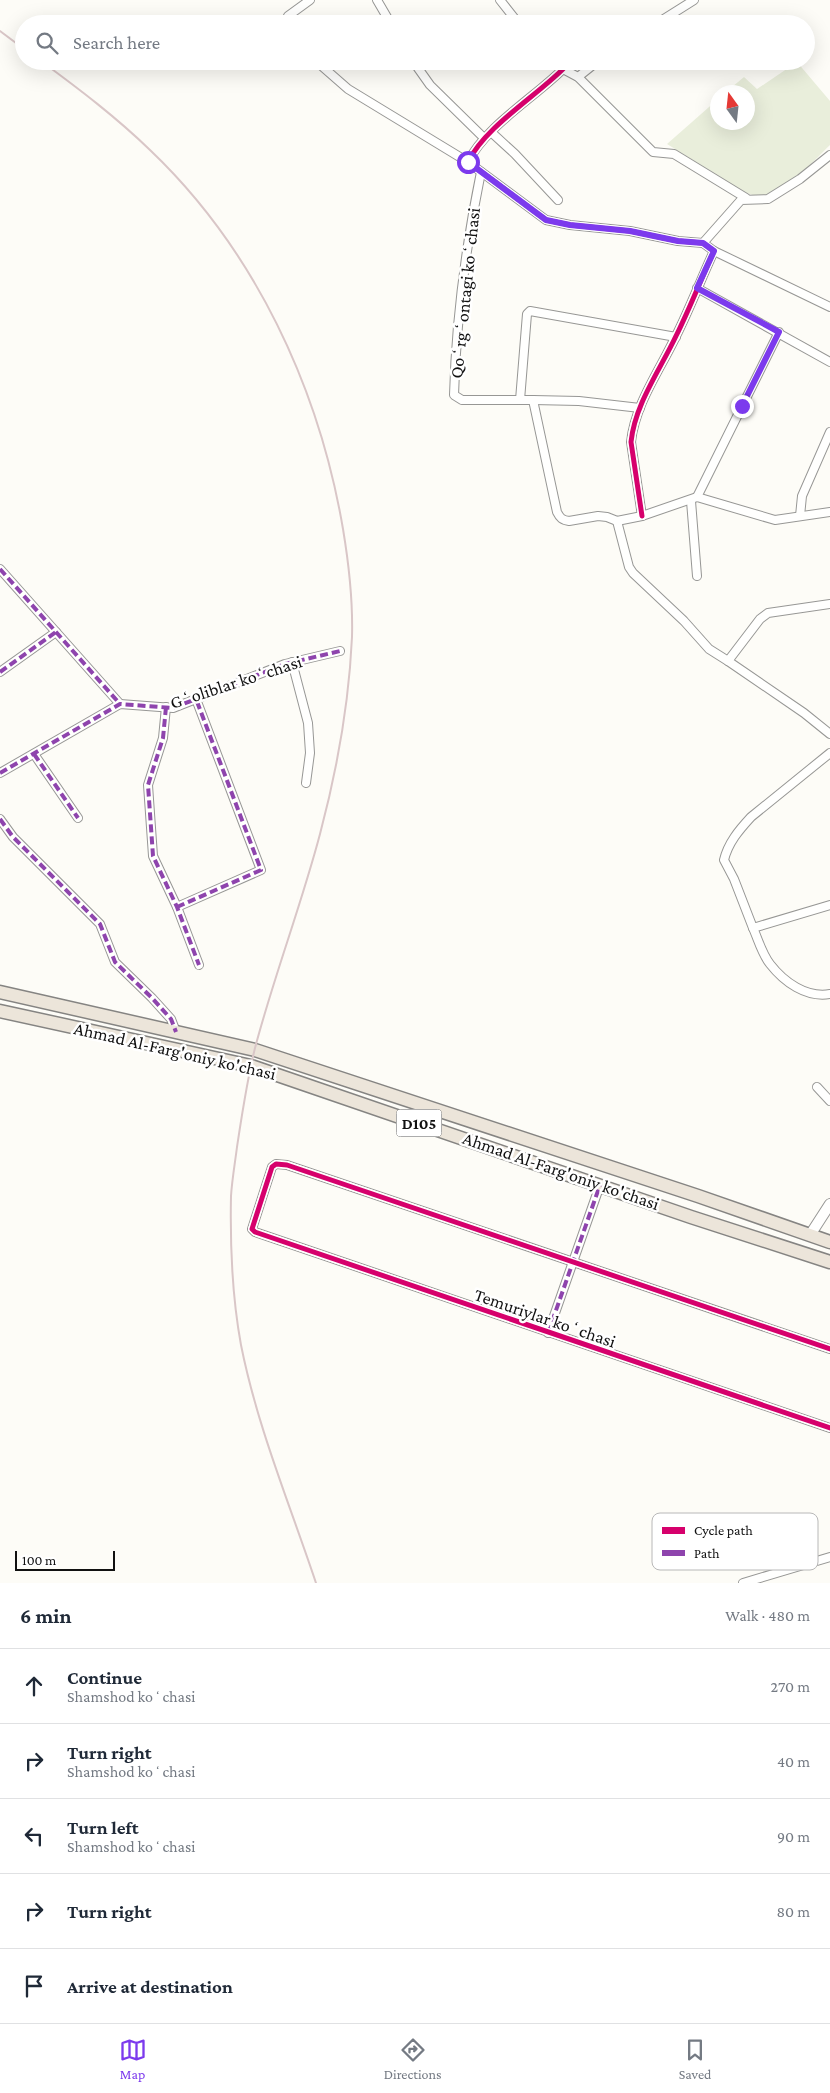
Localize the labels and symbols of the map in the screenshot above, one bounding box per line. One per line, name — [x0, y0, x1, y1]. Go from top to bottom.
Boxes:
north arrow — [710, 85, 755, 130]
route start — [457, 151, 480, 174]
street label: Qoʻrgʻontagi koʻchasi — [446, 206, 484, 379]
route end — [731, 395, 754, 418]
street label: Gʻoliblar koʻchasi — [168, 651, 305, 713]
street label: Ahmad Al-Farg'oniy ko'chasi — [72, 1018, 278, 1084]
road number: D105 — [396, 1110, 442, 1136]
street label: Ahmad Al-Farg'oniy ko'chasi — [460, 1128, 662, 1214]
street label: Temuriylar koʻchasi — [472, 1284, 619, 1352]
legend — [652, 1513, 818, 1570]
text: Cycle path — [694, 1522, 753, 1538]
text: Path — [694, 1545, 720, 1561]
scale bar — [15, 1548, 115, 1571]

